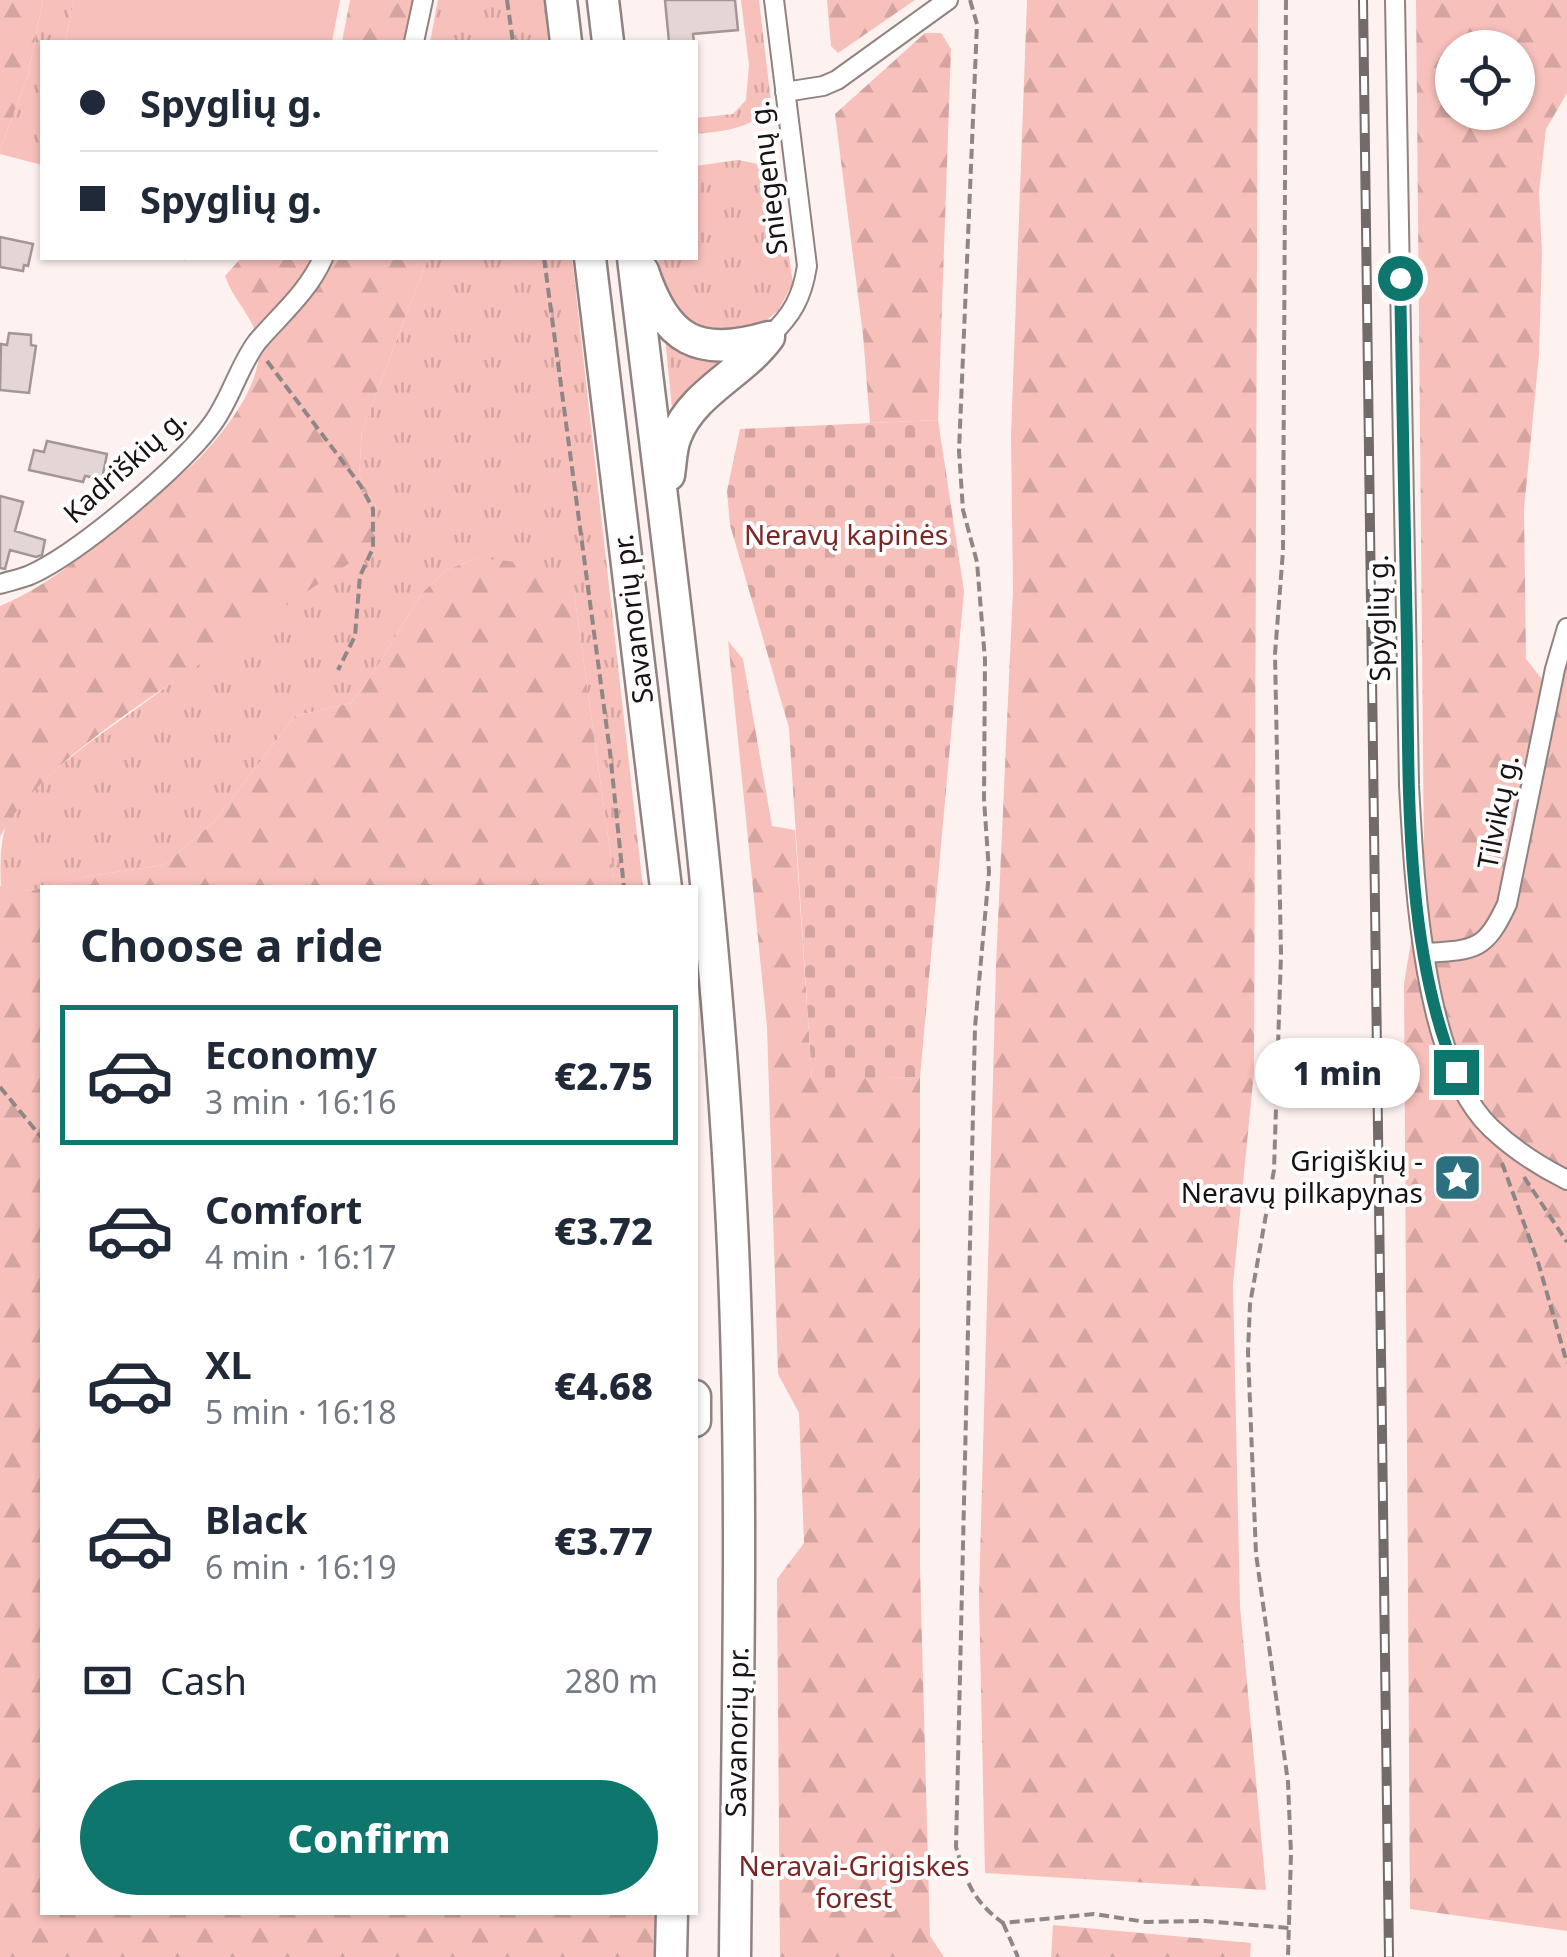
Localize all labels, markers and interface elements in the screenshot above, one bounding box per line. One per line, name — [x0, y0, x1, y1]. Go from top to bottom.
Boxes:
map controls — [1435, 30, 1535, 130]
button: locate — [1435, 30, 1535, 130]
text: Spyglių g. — [140, 77, 322, 129]
street label: Sniegenų g. — [739, 99, 795, 258]
text: Spyglių g. — [140, 173, 322, 225]
route start — [1378, 256, 1423, 301]
street label: Kadriškių g. — [54, 400, 194, 531]
park label: Neravų kapinės — [744, 515, 948, 553]
street label: Savanorių pr. — [603, 532, 661, 706]
street label: Spyglių g. — [1358, 554, 1398, 682]
street label: Tilvikų g. — [1467, 751, 1527, 872]
text: Choose a ride — [80, 914, 383, 975]
text: Economy — [205, 1028, 377, 1080]
icon: car — [85, 1030, 175, 1120]
callout: 1 min — [1256, 1037, 1421, 1107]
text: €2.75 — [554, 1049, 653, 1101]
route end — [1434, 1050, 1479, 1095]
text: 1 min — [1293, 1051, 1382, 1094]
text: 3 min · 16:16 — [205, 1080, 397, 1123]
place label: Grigiškių - Neravų pilkapynas — [1181, 1141, 1423, 1211]
place icon: Grigiškių - Neravų pilkapynas — [1432, 1151, 1484, 1203]
text: Comfort — [205, 1183, 362, 1235]
icon: car — [85, 1185, 175, 1275]
text: €3.72 — [554, 1204, 653, 1256]
text: 4 min · 16:17 — [205, 1235, 397, 1278]
text: XL — [205, 1338, 252, 1390]
icon: car — [85, 1340, 175, 1430]
text: €4.68 — [554, 1359, 653, 1411]
text: 5 min · 16:18 — [205, 1390, 397, 1433]
text: Black — [205, 1493, 308, 1545]
icon: car — [85, 1495, 175, 1585]
text: €3.77 — [554, 1514, 653, 1566]
text: 6 min · 16:19 — [205, 1545, 397, 1588]
street label: Savanorių pr. — [716, 1646, 756, 1818]
icon: cash — [80, 1653, 135, 1708]
text: Cash — [160, 1654, 247, 1706]
text: 280 m — [565, 1659, 658, 1702]
button: Confirm — [80, 1780, 658, 1895]
park label: Neravai-Grigiskes forest — [738, 1846, 970, 1916]

